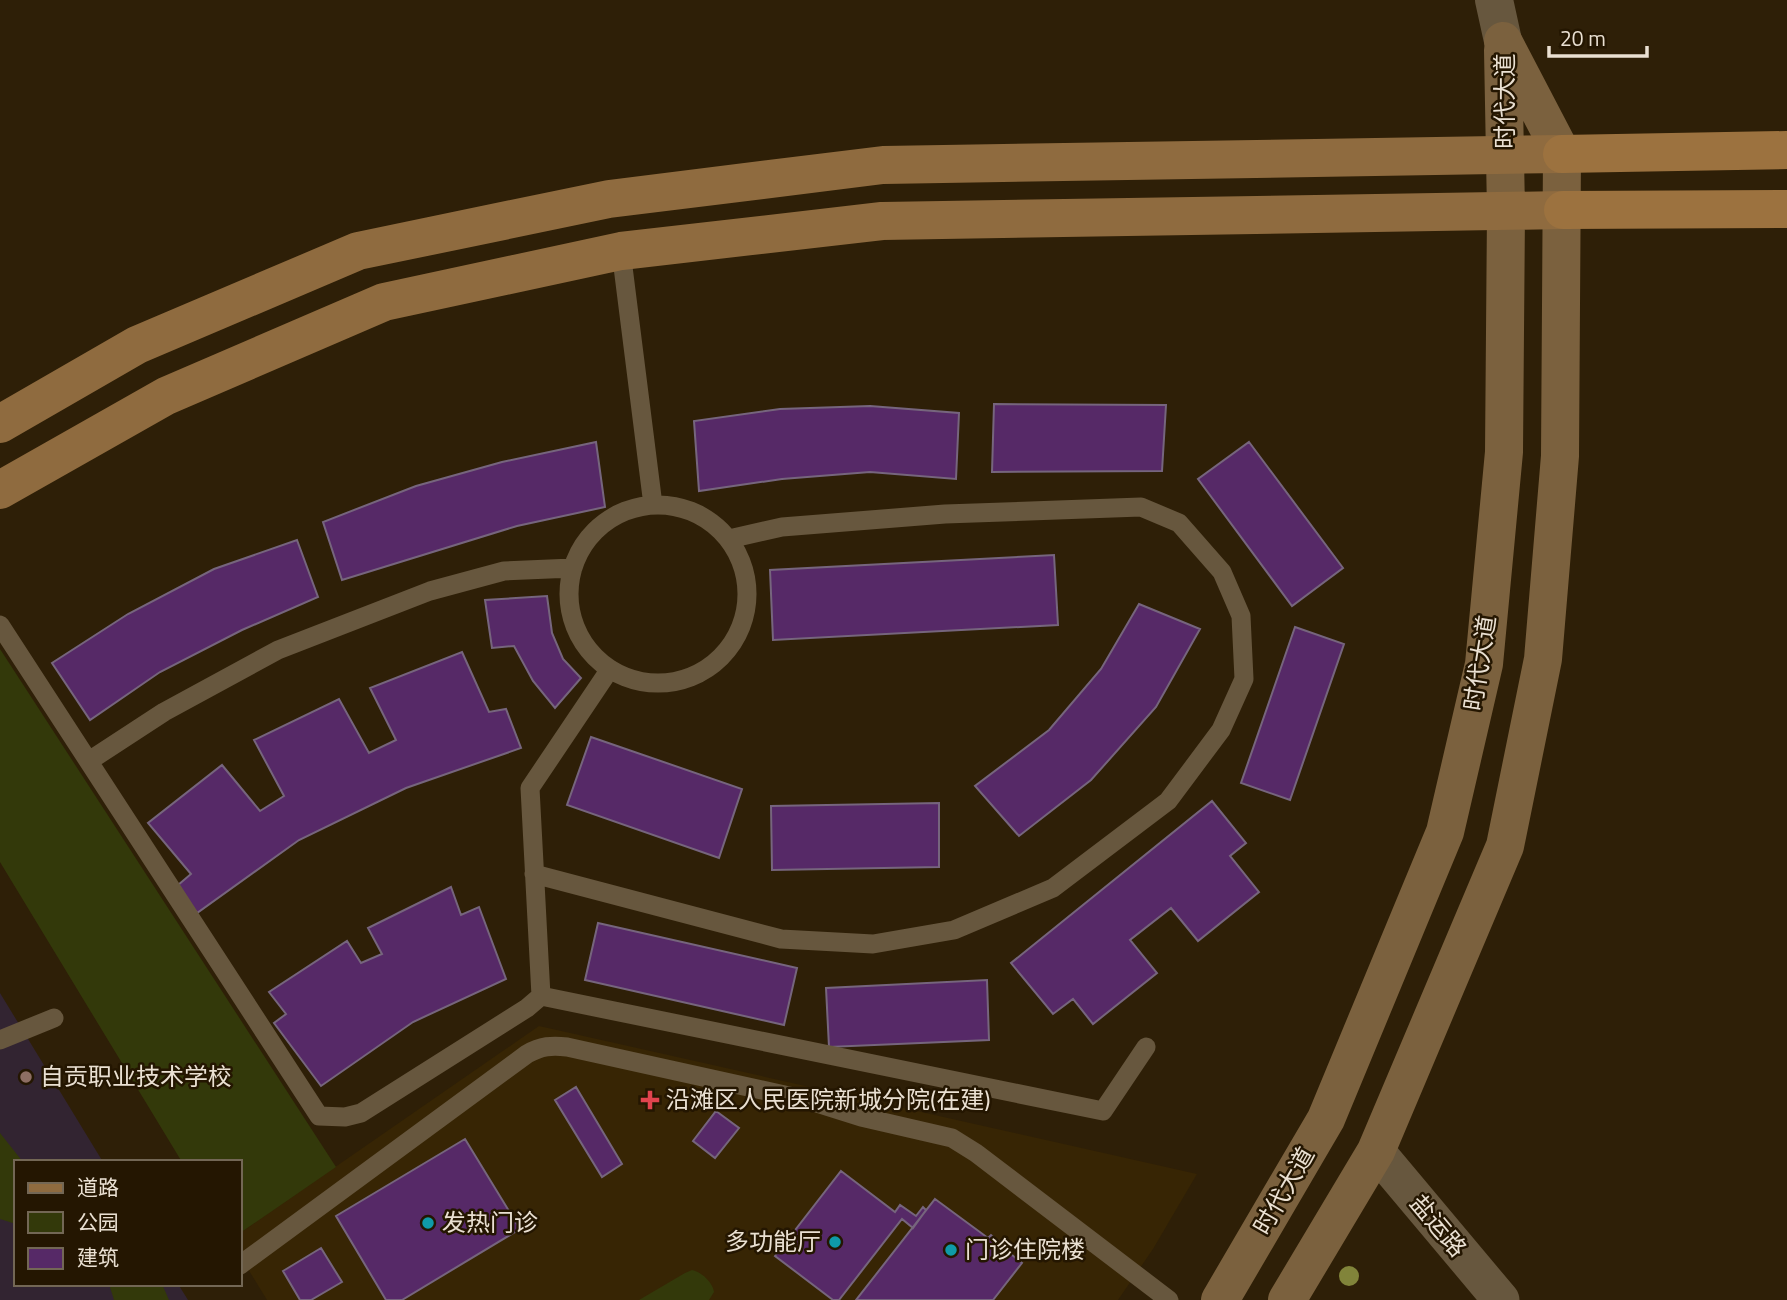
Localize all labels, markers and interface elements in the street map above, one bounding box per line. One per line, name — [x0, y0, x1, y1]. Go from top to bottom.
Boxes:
scale bar — [1549, 14, 1647, 58]
text: 20 m — [1560, 22, 1606, 54]
street label: 时代大道 — [1486, 53, 1522, 149]
street label: 时代大道 — [1454, 613, 1504, 713]
place label: 自贡职业技术学校 — [40, 1058, 232, 1094]
marker: 自贡职业技术学校 — [18, 1069, 34, 1085]
place label: 沿滩区人民医院新城分院(在建) — [666, 1081, 991, 1117]
marker: 沿滩区人民医院新城分院(在建) — [640, 1090, 660, 1110]
street label: 时代大道 — [1244, 1140, 1323, 1241]
legend — [14, 1160, 242, 1286]
text: 道路 — [77, 1171, 119, 1203]
street label: 盐运路 — [1402, 1186, 1476, 1265]
place label: 发热门诊 — [442, 1204, 538, 1240]
text: 公园 — [77, 1206, 119, 1238]
marker: 发热门诊 — [420, 1215, 436, 1231]
place label: 多功能厅 — [725, 1223, 821, 1259]
place label: 门诊住院楼 — [965, 1231, 1085, 1267]
marker: 多功能厅 — [827, 1234, 843, 1250]
text: 建筑 — [77, 1241, 119, 1273]
marker: 门诊住院楼 — [943, 1242, 959, 1258]

